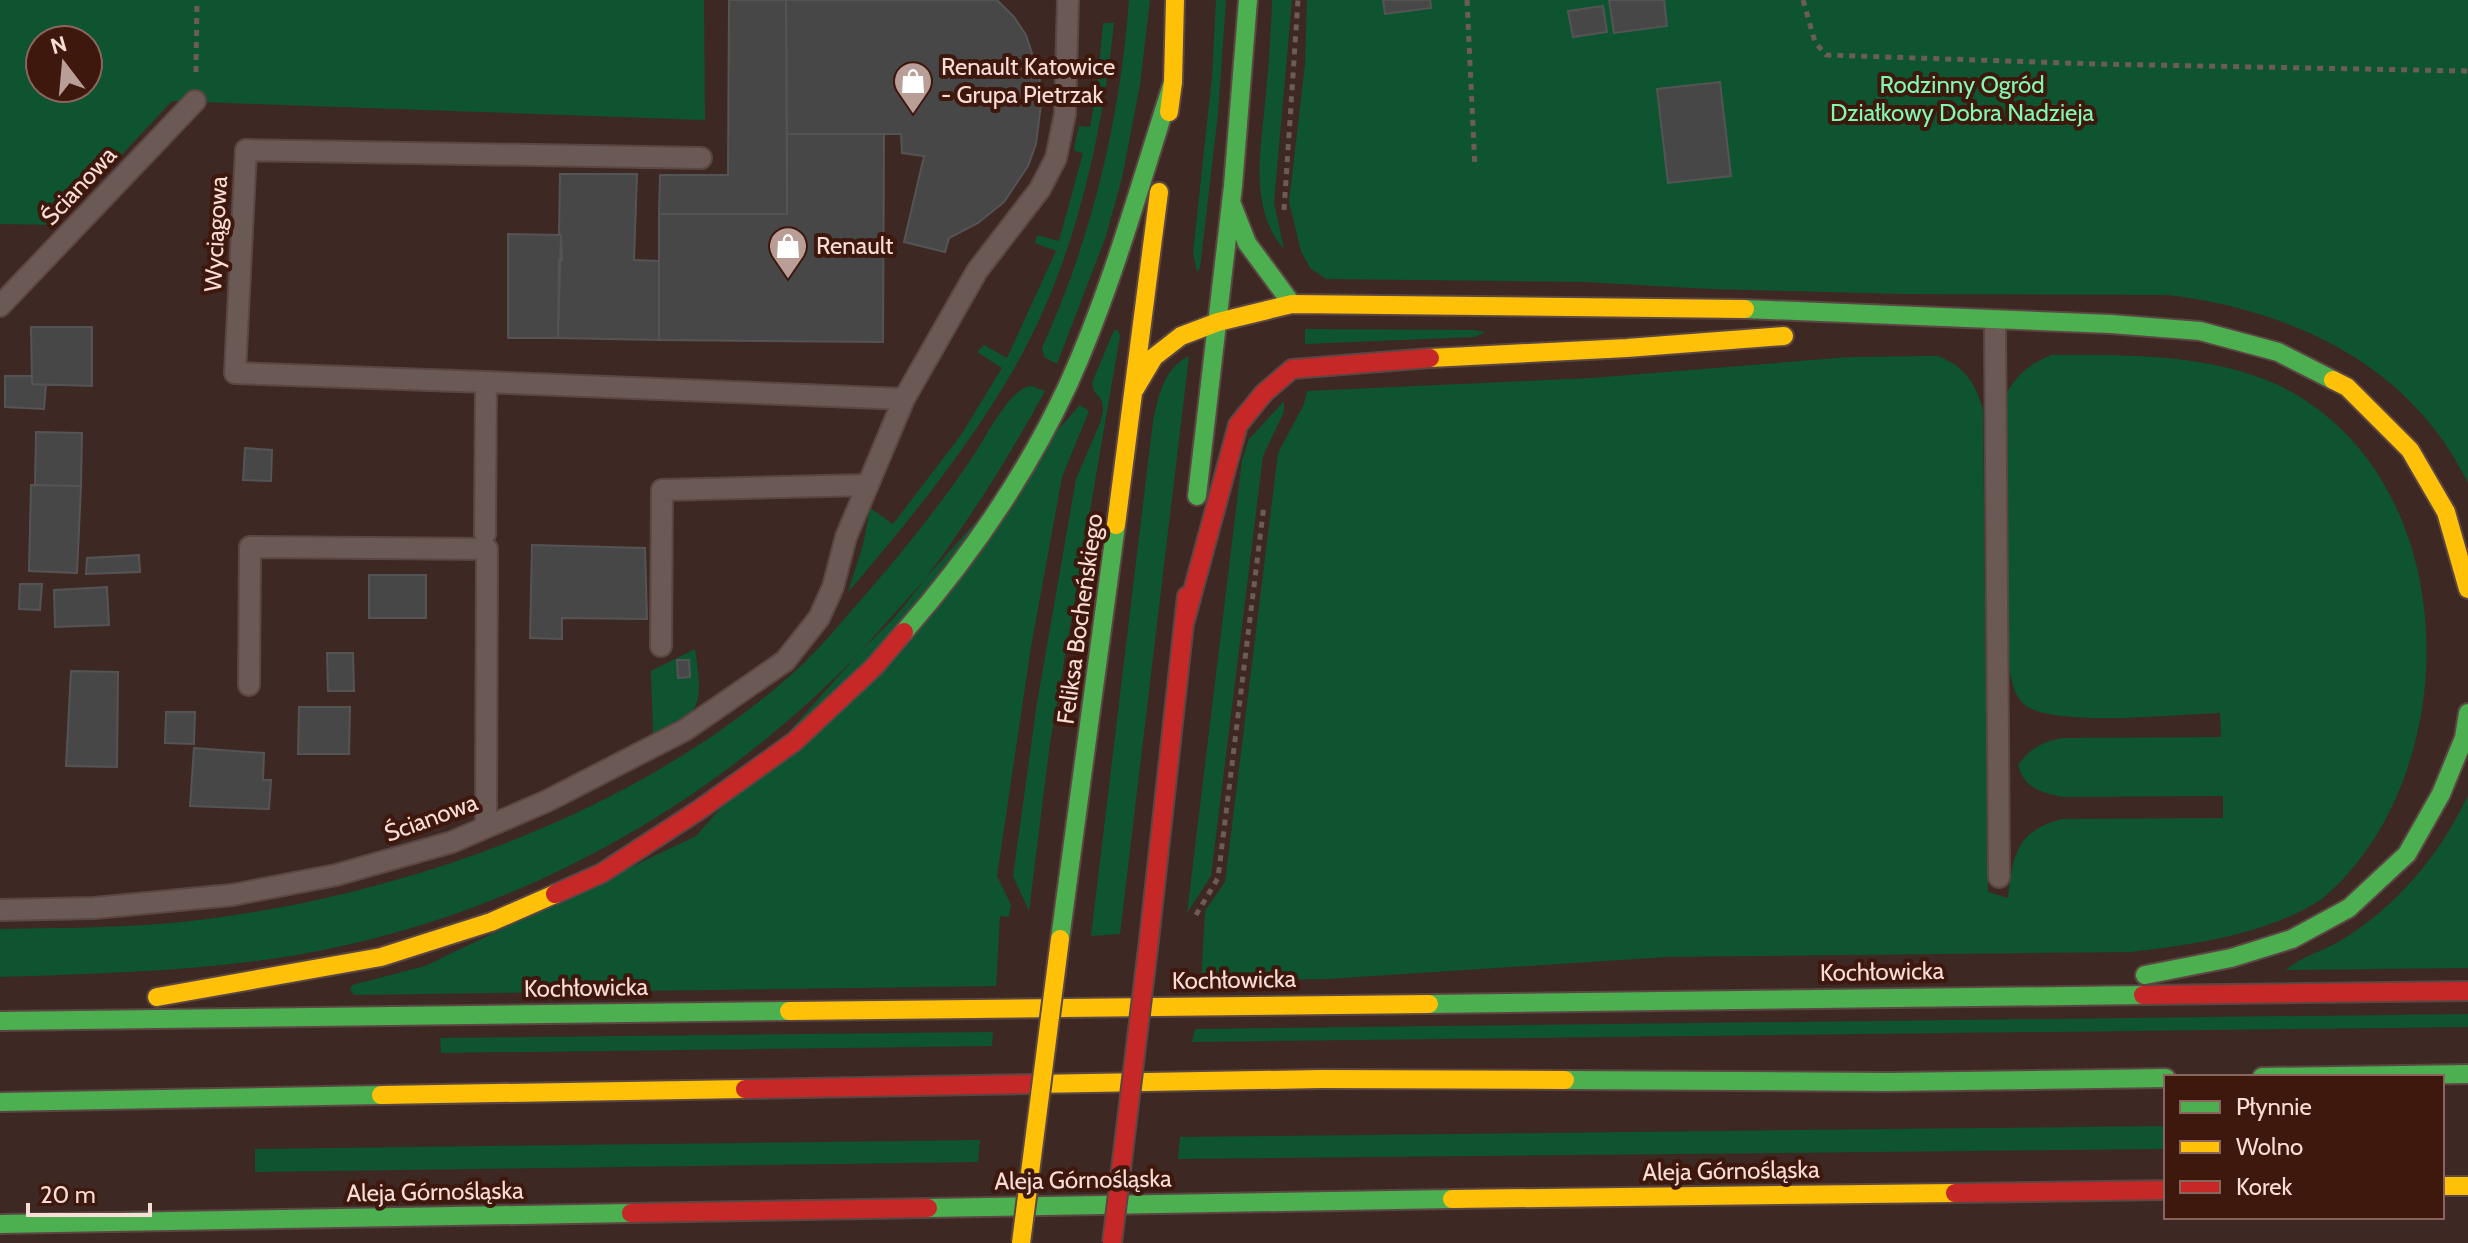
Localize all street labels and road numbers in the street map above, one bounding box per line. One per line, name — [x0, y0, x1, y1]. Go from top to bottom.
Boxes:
street label: Ścianowa — [35, 140, 123, 231]
street label: Wyciągowa — [198, 175, 233, 293]
street label: Feliksa Bocheńskiego — [1050, 512, 1109, 726]
street label: Ścianowa — [380, 787, 482, 848]
street label: Kochłowicka — [1820, 956, 1945, 987]
street label: Kochłowicka — [1172, 964, 1297, 995]
street label: Kochłowicka — [524, 972, 649, 1003]
street label: Aleja Górnośląska — [1642, 1154, 1820, 1187]
street label: Aleja Górnośląska — [994, 1163, 1172, 1196]
street label: Aleja Górnośląska — [346, 1175, 524, 1208]

